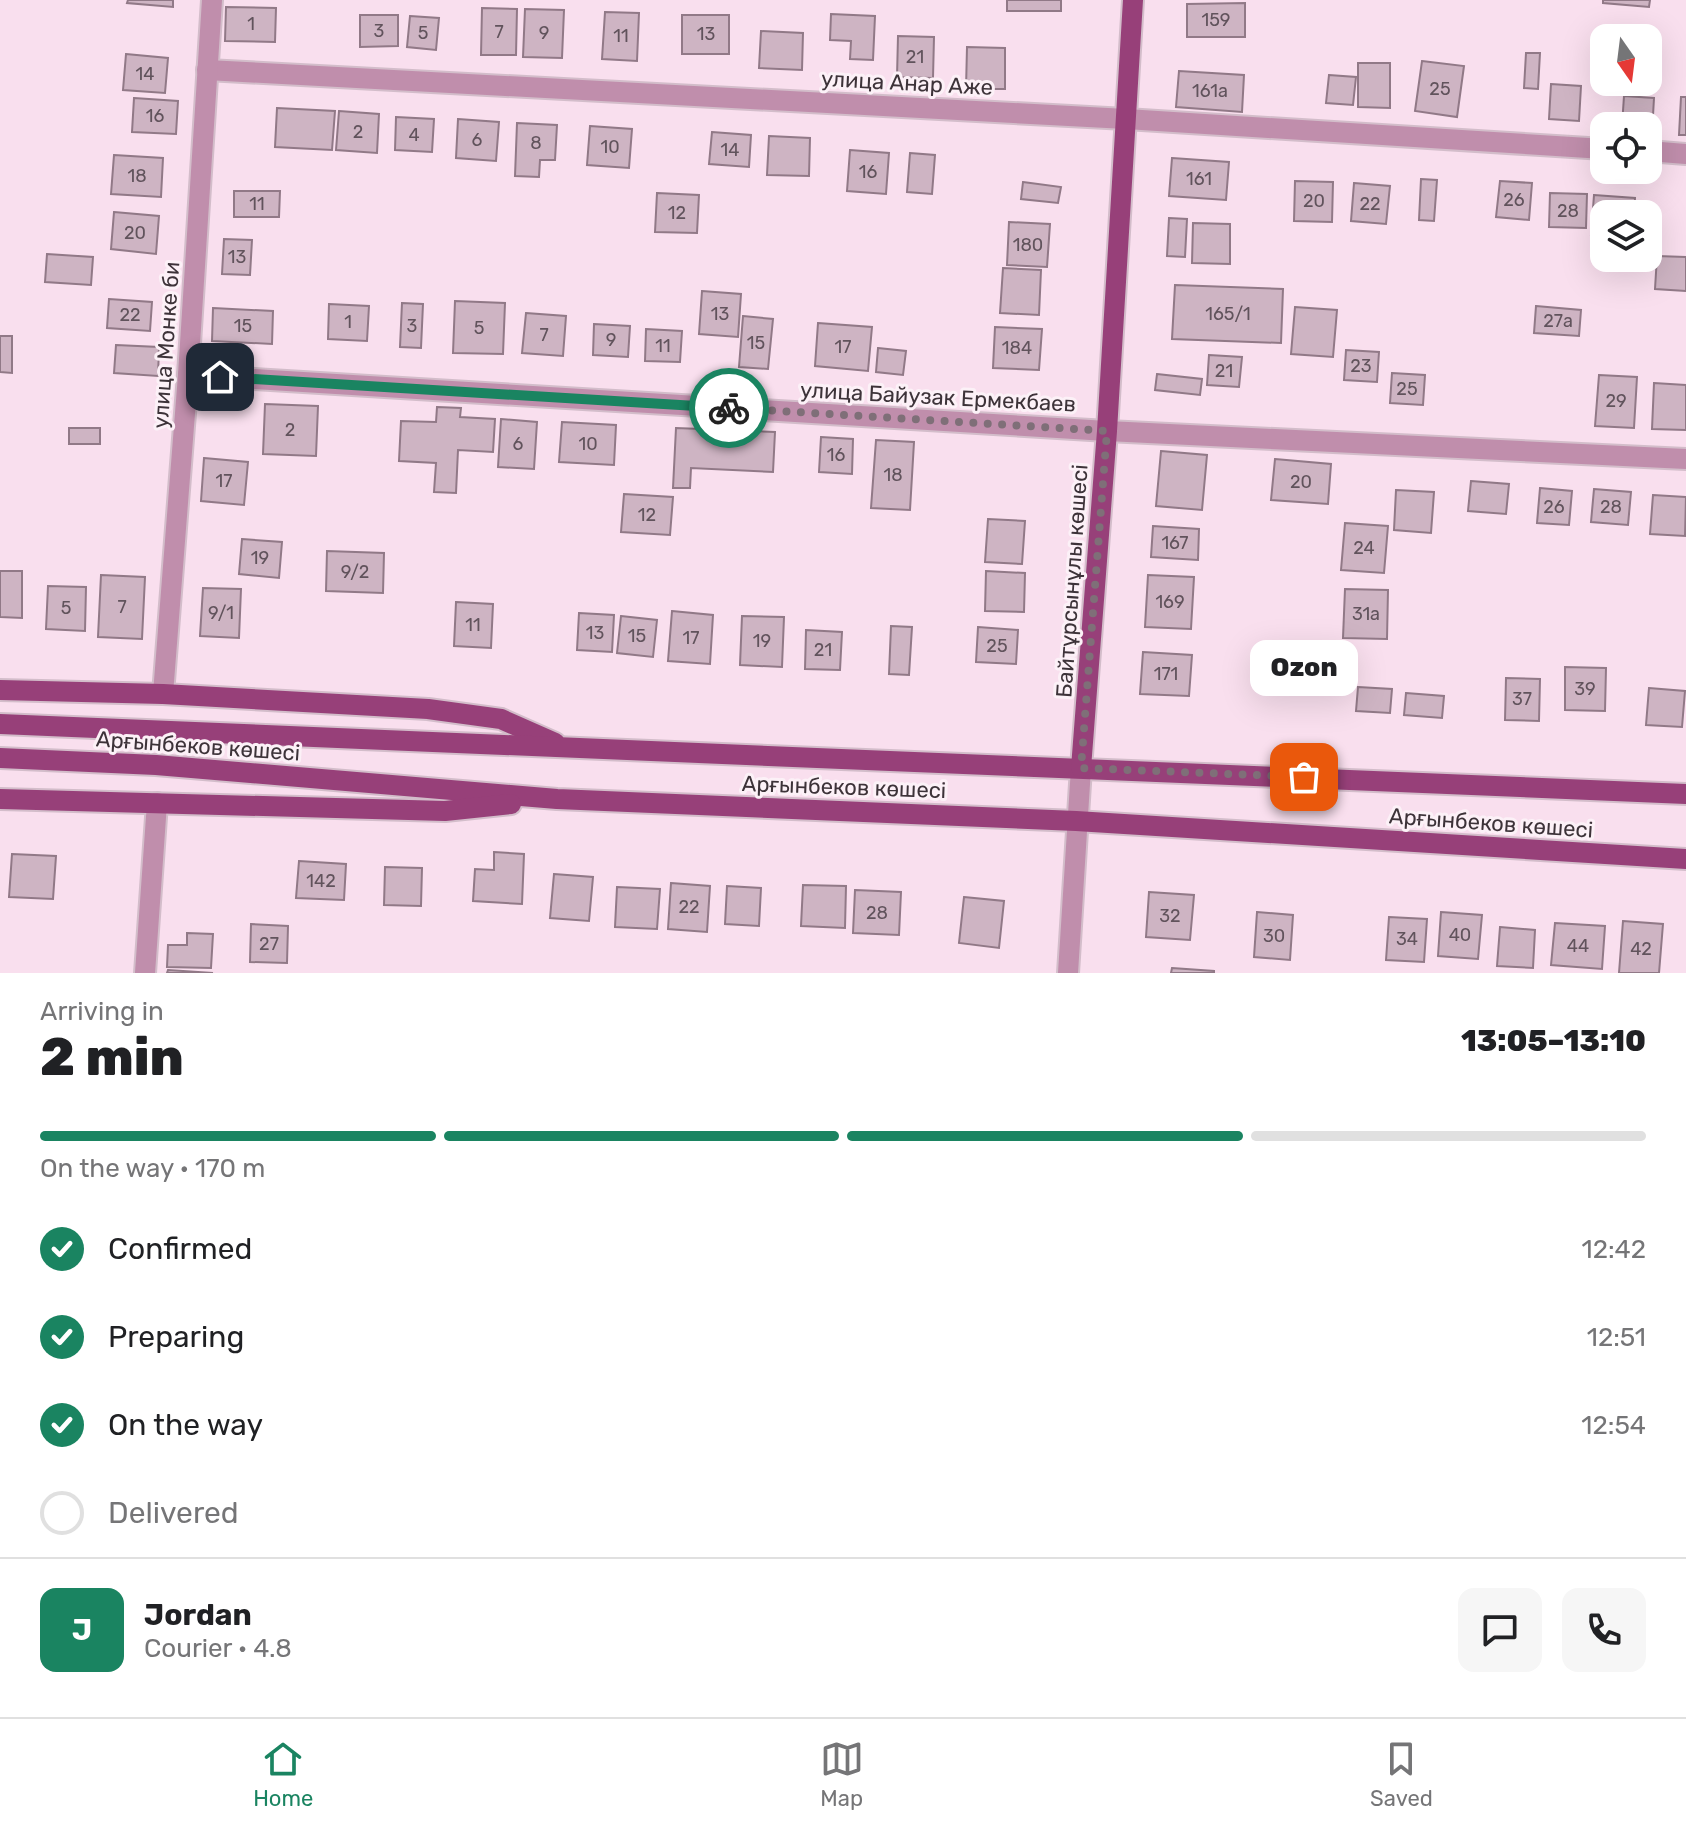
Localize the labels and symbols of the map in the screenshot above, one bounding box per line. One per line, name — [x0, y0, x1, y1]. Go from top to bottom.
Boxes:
house number: 159 — [1201, 9, 1231, 31]
house number: 1 — [247, 13, 255, 35]
house number: 3 — [374, 20, 384, 42]
house number: 7 — [494, 21, 504, 43]
house number: 5 — [418, 22, 428, 44]
house number: 9 — [539, 22, 549, 44]
house number: 13 — [697, 23, 715, 45]
north arrow — [1590, 24, 1662, 96]
house number: 11 — [613, 25, 629, 47]
house number: 21 — [906, 46, 924, 68]
house number: 14 — [136, 63, 154, 85]
street label: улица Анар Аже — [820, 65, 994, 101]
house number: 25 — [1429, 78, 1451, 100]
house number: 161а — [1192, 80, 1228, 102]
house number: 16 — [146, 105, 164, 127]
house number: 2 — [353, 121, 363, 143]
house number: 4 — [408, 124, 420, 146]
house number: 6 — [472, 129, 483, 151]
house number: 8 — [530, 132, 542, 154]
house number: 10 — [600, 136, 620, 158]
house number: 14 — [721, 139, 739, 161]
house number: 16 — [859, 161, 877, 183]
house number: 18 — [127, 165, 147, 187]
house number: 161 — [1186, 168, 1212, 190]
house number: 26 — [1503, 189, 1525, 211]
house number: 20 — [1303, 190, 1325, 212]
house number: 11 — [249, 193, 265, 215]
house number: 22 — [1359, 193, 1381, 215]
house number: 28 — [1557, 200, 1579, 222]
house number: 12 — [668, 202, 686, 224]
house number: 20 — [124, 222, 146, 244]
house number: 180 — [1013, 234, 1043, 256]
house number: 13 — [228, 246, 246, 268]
street label: улица Монке би — [147, 261, 185, 429]
house number: 13 — [711, 303, 729, 325]
house number: 165/1 — [1205, 303, 1251, 325]
house number: 22 — [119, 304, 141, 326]
house number: 27а — [1543, 310, 1573, 332]
house number: 1 — [344, 311, 352, 333]
house number: 15 — [234, 315, 252, 337]
house number: 3 — [407, 315, 417, 337]
house number: 5 — [474, 317, 484, 339]
house number: 7 — [539, 324, 549, 346]
house number: 9 — [606, 329, 616, 351]
house number: 15 — [747, 332, 765, 354]
house number: 11 — [655, 335, 671, 357]
house number: 17 — [835, 336, 851, 358]
house number: 184 — [1002, 337, 1032, 359]
pin — [186, 343, 254, 411]
house number: 23 — [1350, 355, 1372, 377]
house number: 21 — [1215, 360, 1233, 382]
courier — [689, 368, 769, 448]
street label: улица Байузак Ермекбаев — [799, 376, 1077, 418]
house number: 25 — [1396, 378, 1418, 400]
house number: 29 — [1605, 390, 1627, 412]
house number: 2 — [285, 419, 295, 441]
house number: 6 — [513, 433, 524, 455]
house number: 10 — [578, 433, 598, 455]
house number: 16 — [827, 444, 845, 466]
street label: Байтұрсынұлы көшесі — [1050, 463, 1094, 699]
house number: 18 — [883, 464, 903, 486]
house number: 17 — [216, 470, 232, 492]
house number: 20 — [1290, 471, 1312, 493]
house number: 26 — [1543, 496, 1565, 518]
house number: 28 — [1600, 496, 1622, 518]
house number: 12 — [638, 504, 656, 526]
house number: 167 — [1161, 532, 1189, 554]
house number: 24 — [1353, 537, 1375, 559]
house number: 19 — [251, 547, 269, 569]
house number: 9/2 — [341, 561, 369, 583]
house number: 169 — [1155, 591, 1185, 613]
house number: 7 — [117, 596, 127, 618]
house number: 5 — [61, 597, 71, 619]
house number: 9/1 — [208, 602, 234, 624]
house number: 31а — [1352, 603, 1380, 625]
house number: 11 — [465, 614, 481, 636]
house number: 13 — [586, 622, 604, 644]
house number: 15 — [628, 625, 646, 647]
house number: 17 — [683, 627, 699, 649]
house number: 19 — [753, 630, 771, 652]
house number: 25 — [986, 635, 1008, 657]
house number: 21 — [814, 639, 832, 661]
callout: Ozon — [1250, 641, 1358, 697]
house number: 171 — [1154, 663, 1178, 685]
house number: 39 — [1574, 678, 1596, 700]
house number: 37 — [1512, 688, 1532, 710]
street label: Арғынбеков көшесі — [95, 725, 301, 767]
pin — [1270, 743, 1338, 811]
street label: Арғынбеков көшесі — [741, 770, 947, 804]
street label: Арғынбеков көшесі — [1388, 802, 1594, 844]
house number: 142 — [306, 870, 336, 892]
house number: 22 — [678, 896, 700, 918]
house number: 28 — [866, 902, 888, 924]
house number: 32 — [1159, 905, 1181, 927]
house number: 40 — [1449, 924, 1471, 946]
house number: 30 — [1263, 925, 1285, 947]
house number: 34 — [1396, 928, 1418, 950]
house number: 27 — [259, 933, 279, 955]
house number: 44 — [1567, 935, 1589, 957]
house number: 42 — [1630, 938, 1652, 960]

